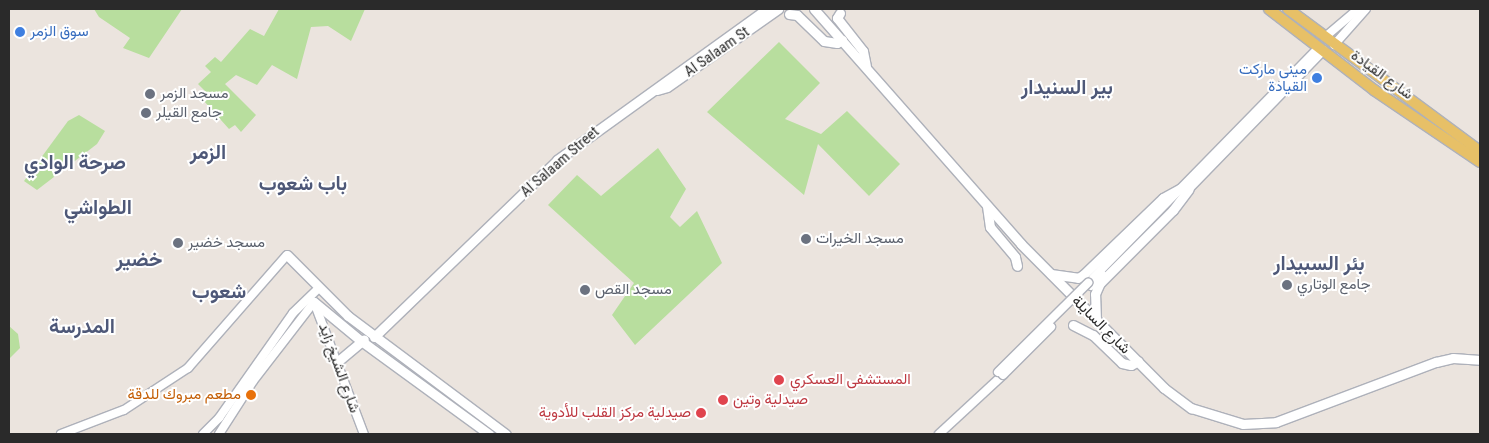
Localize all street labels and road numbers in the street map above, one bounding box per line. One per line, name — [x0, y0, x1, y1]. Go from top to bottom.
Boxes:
street label: Al Salaam St — [681, 23, 753, 81]
street label: شارع القيادة — [1347, 46, 1417, 104]
street label: Al Salaam Street — [517, 123, 603, 201]
street label: شارع السايلة — [1068, 292, 1134, 358]
street label: شارع الشيخ زايد — [314, 321, 364, 415]

